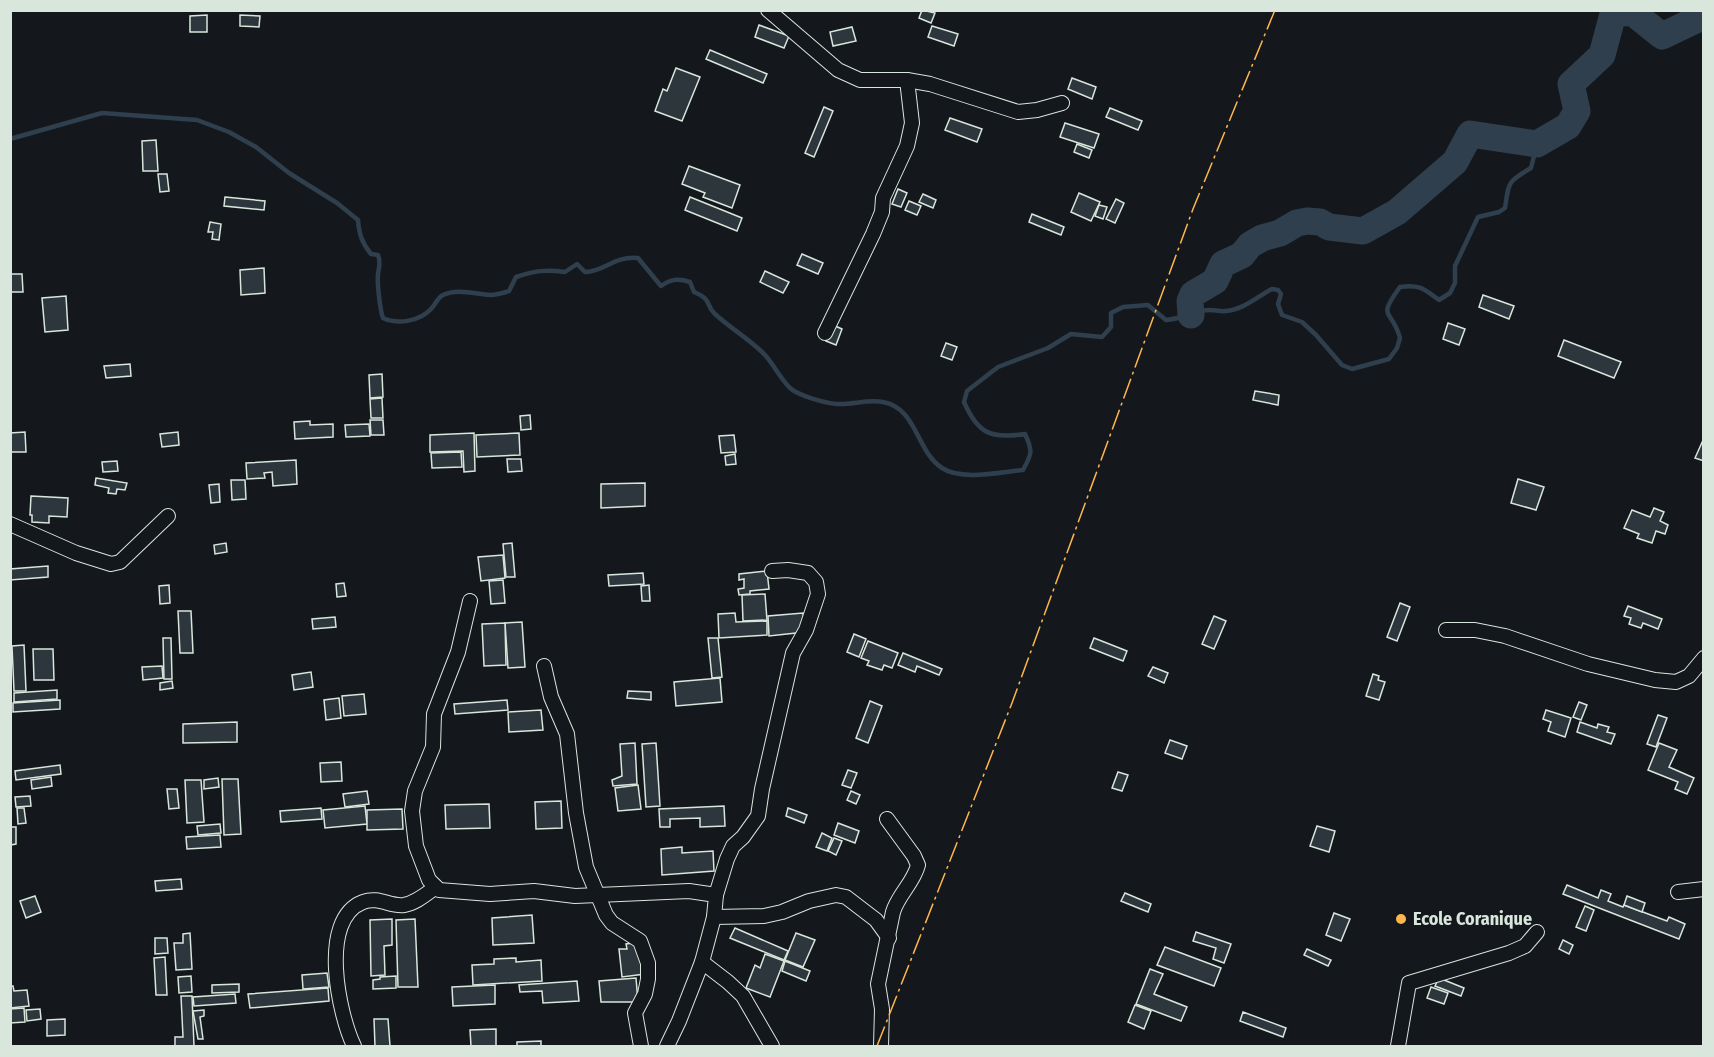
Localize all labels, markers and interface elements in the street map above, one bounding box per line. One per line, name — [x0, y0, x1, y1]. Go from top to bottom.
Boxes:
place label: Ecole Coranique — [1413, 908, 1532, 930]
marker: Ecole Coranique — [1394, 912, 1408, 926]

